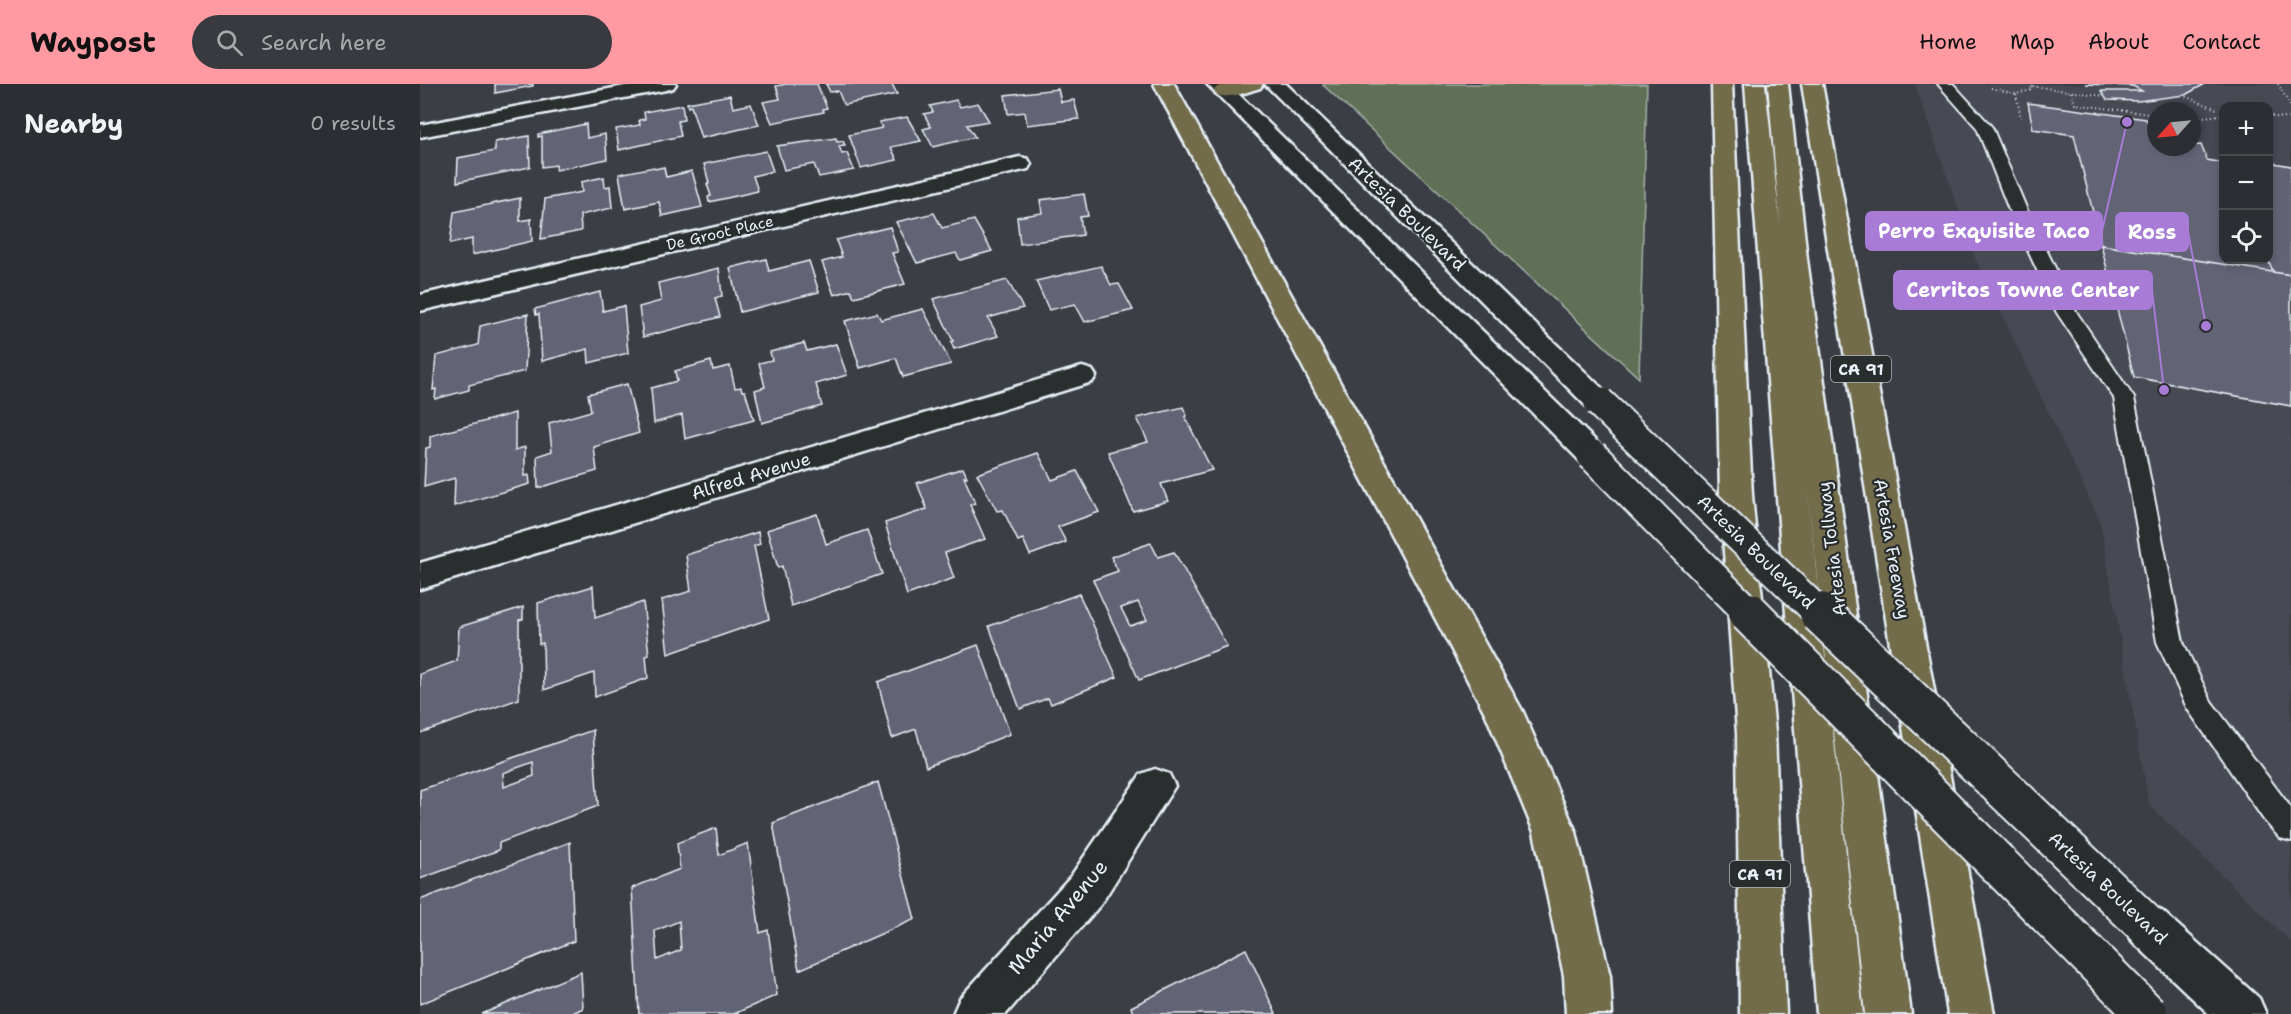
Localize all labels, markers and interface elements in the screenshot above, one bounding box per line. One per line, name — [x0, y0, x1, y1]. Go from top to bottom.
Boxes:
search box — [192, 15, 612, 69]
text: Waypost — [30, 23, 156, 61]
icon: search — [213, 26, 246, 59]
text: Search here — [261, 28, 387, 57]
text: Home — [1919, 28, 1977, 56]
text: Map — [2010, 28, 2055, 56]
text: About — [2088, 28, 2149, 56]
text: Contact — [2182, 28, 2261, 56]
north arrow — [2147, 102, 2201, 156]
map controls — [2219, 102, 2273, 264]
button: + — [2219, 102, 2273, 156]
text: Nearby — [24, 106, 123, 141]
text: 0 results — [310, 110, 396, 136]
street label: Artesia Boulevard — [1343, 151, 1471, 277]
button: − — [2219, 156, 2273, 210]
button: locate — [2219, 210, 2273, 264]
street label: De Groot Place — [665, 211, 775, 255]
callout: Perro Exquisite Taco — [1866, 212, 2102, 250]
callout: Ross — [2116, 213, 2188, 251]
text: Perro Exquisite Taco — [1878, 218, 2090, 244]
text: Ross — [2128, 219, 2176, 245]
callout: Cerritos Towne Center — [1894, 271, 2152, 309]
text: Cerritos Towne Center — [1906, 277, 2140, 303]
road number: CA 91 — [1831, 356, 1891, 382]
street label: Alfred Avenue — [689, 447, 813, 505]
street label: Artesia Freeway — [1868, 477, 1916, 621]
street label: Artesia Tollway — [1812, 480, 1852, 618]
street label: Artesia Boulevard — [1692, 489, 1820, 615]
street label: Artesia Boulevard — [2043, 826, 2173, 950]
street label: Maria Avenue — [1002, 854, 1114, 980]
road number: CA 91 — [1730, 861, 1790, 887]

